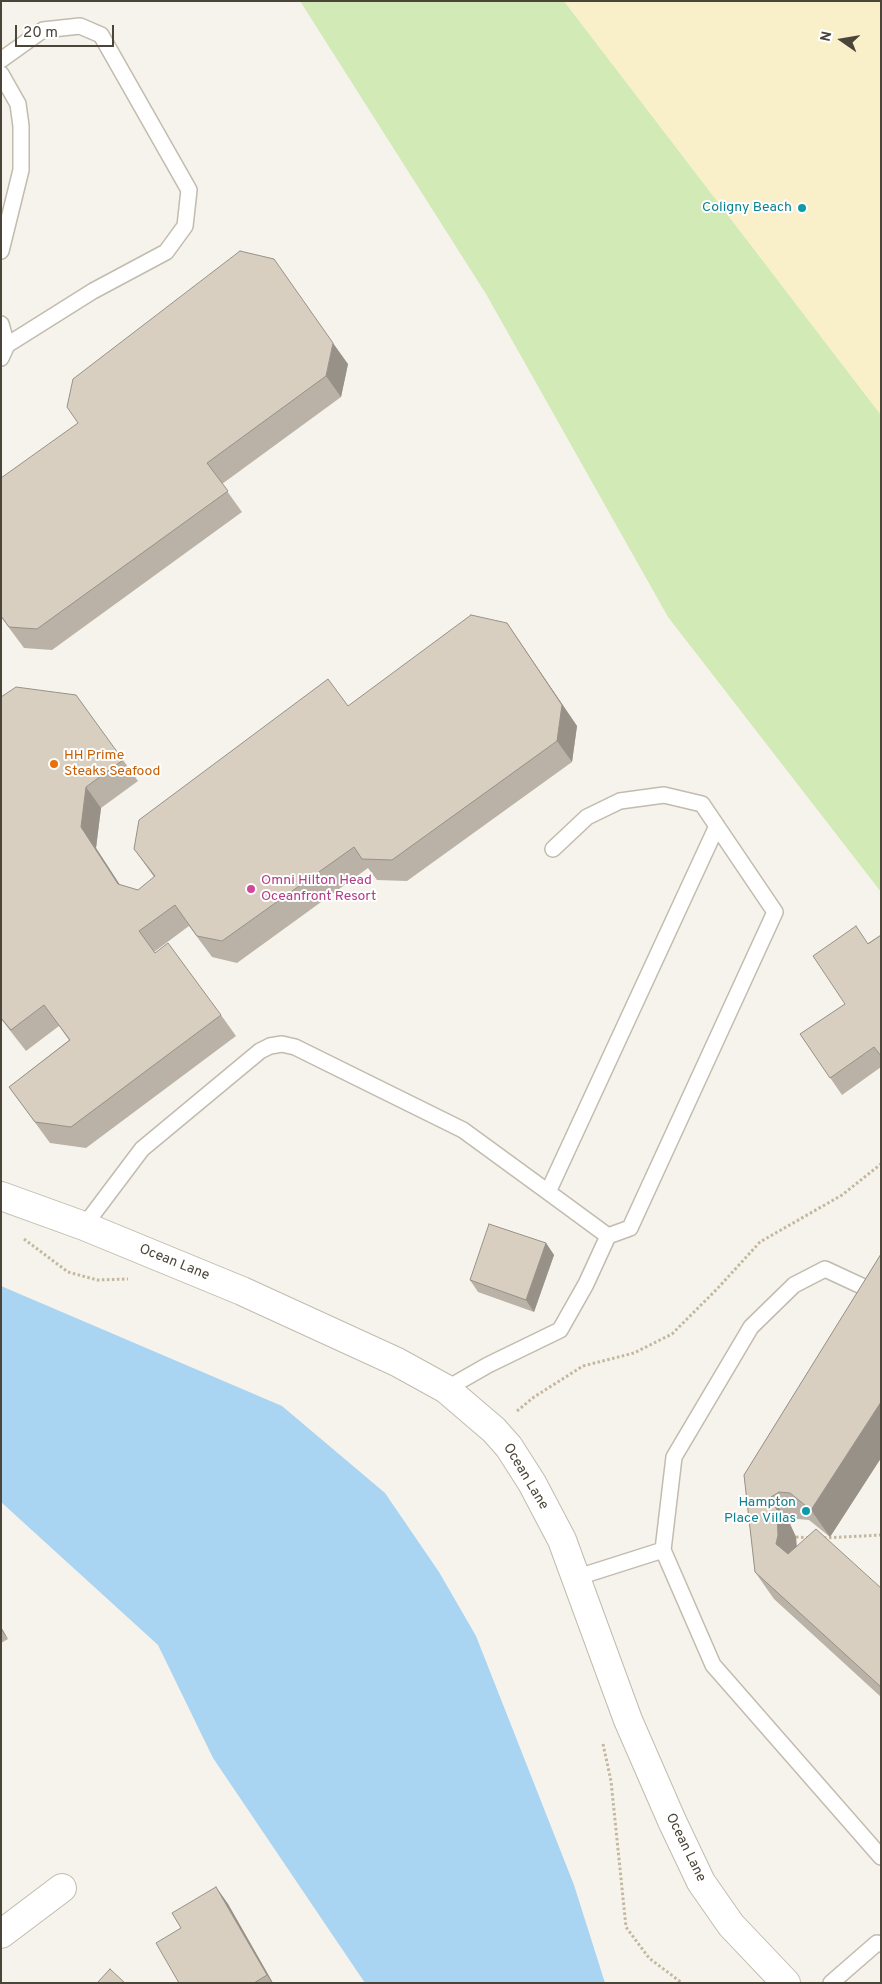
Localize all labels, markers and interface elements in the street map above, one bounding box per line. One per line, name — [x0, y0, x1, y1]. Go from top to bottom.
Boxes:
scale bar — [18, 15, 116, 47]
north arrow — [817, 15, 867, 65]
text: 20 m — [23, 24, 58, 43]
text: N — [817, 30, 836, 43]
place label: Coligny Beach — [702, 200, 792, 216]
marker: Coligny Beach — [796, 202, 808, 214]
place label: HH Prime Steaks Seafood — [64, 748, 160, 780]
marker: HH Prime Steaks Seafood — [48, 758, 60, 770]
place label: Omni Hilton Head Oceanfront Resort — [261, 873, 376, 906]
marker: Omni Hilton Head Oceanfront Resort — [245, 883, 257, 895]
street label: Ocean Lane — [136, 1241, 212, 1285]
street label: Ocean Lane — [499, 1441, 551, 1513]
place label: Hampton Place Villas — [724, 1495, 796, 1528]
marker: Hampton Place Villas — [800, 1505, 812, 1517]
street label: Ocean Lane — [661, 1811, 709, 1885]

